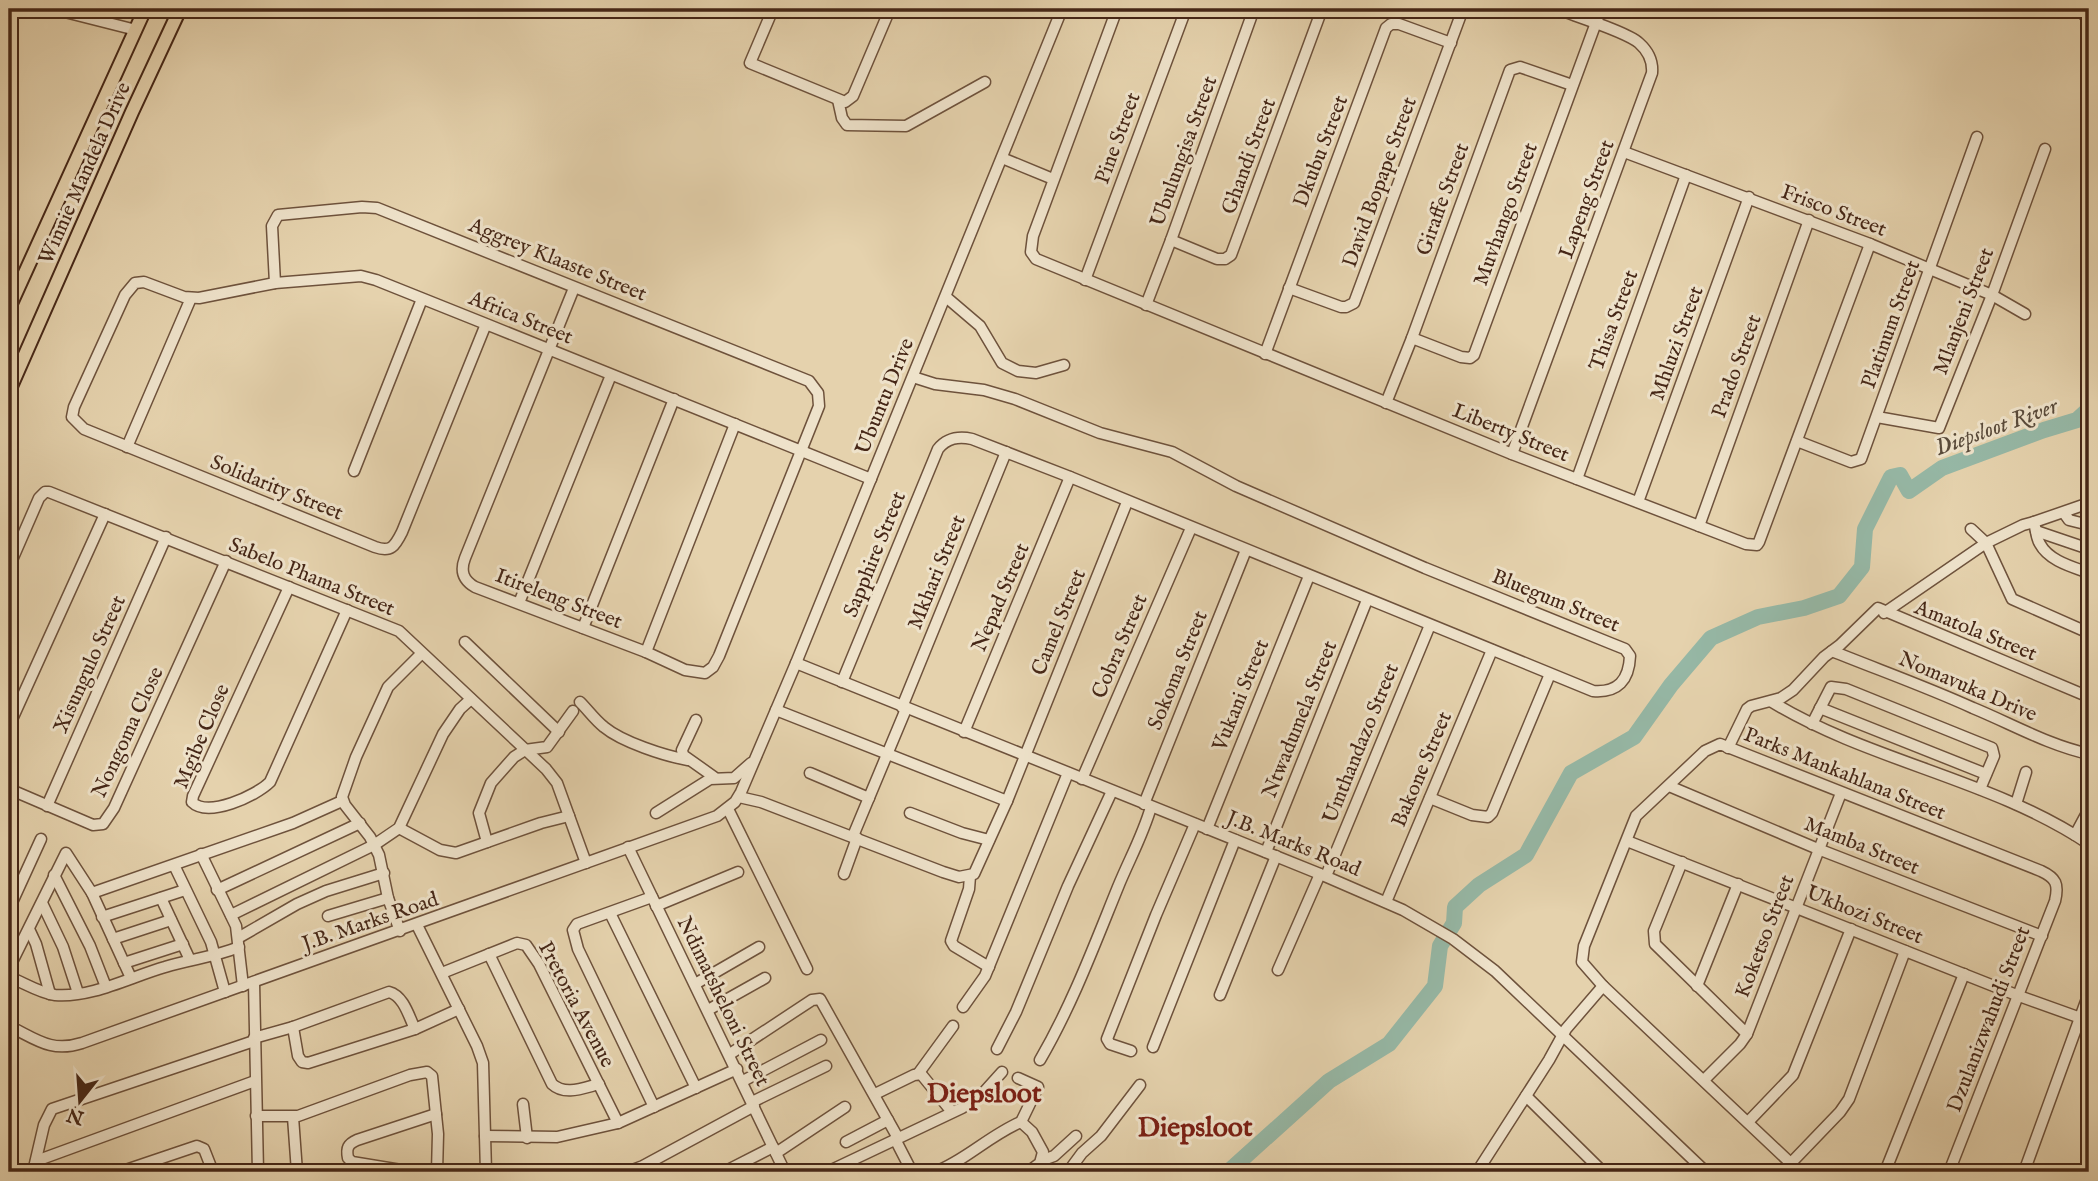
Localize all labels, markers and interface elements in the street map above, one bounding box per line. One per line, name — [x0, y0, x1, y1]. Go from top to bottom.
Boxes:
street label: Ubulungisa Street — [1145, 72, 1224, 231]
street label: Winnie Mandela Drive — [33, 78, 138, 269]
street label: Pine Street — [1089, 89, 1147, 188]
street label: Dkubu Street — [1288, 92, 1355, 211]
street label: David Bopape Street — [1337, 93, 1424, 272]
street label: Ghandi Street — [1216, 95, 1283, 218]
street label: Lapeng Street — [1553, 136, 1621, 263]
street label: Giraffe Street — [1411, 139, 1476, 260]
street label: Muvhango Street — [1468, 139, 1545, 290]
street label: Frisco Street — [1777, 179, 1890, 244]
street label: Aggrey Klaaste Street — [464, 212, 650, 308]
street label: Mlanjeni Street — [1928, 244, 2001, 379]
street label: Platinum Street — [1856, 257, 1927, 392]
street label: Thisa Street — [1584, 266, 1645, 375]
street label: Mhluzi Street — [1644, 283, 1711, 404]
street label: Africa Street — [464, 285, 576, 351]
street label: Prado Street — [1706, 311, 1769, 422]
street label: Ubuntu Drive — [850, 334, 921, 459]
water label: Diepsloot River — [1931, 391, 2063, 463]
street label: Liberty Street — [1448, 398, 1573, 469]
street label: Solidarity Street — [206, 449, 347, 527]
street label: Sapphire Street — [838, 488, 913, 621]
street label: Mkhari Street — [902, 511, 973, 634]
street label: Sabelo Phama Street — [224, 532, 398, 623]
street label: Nepad Street — [966, 539, 1036, 656]
street label: Itireleng Street — [491, 563, 626, 636]
street label: Bluegum Street — [1488, 564, 1623, 639]
street label: Camel Street — [1026, 565, 1093, 680]
street label: Cobra Street — [1086, 590, 1154, 703]
street label: Xisungulo Street — [48, 591, 133, 738]
street label: Amatola Street — [1909, 594, 2041, 668]
street label: Sokoma Street — [1142, 607, 1215, 734]
street label: Vukani Street — [1206, 636, 1276, 756]
street label: Ntwadumela Street — [1257, 637, 1344, 802]
street label: Nomavuka Drive — [1894, 646, 2041, 729]
street label: Umthandazo Street — [1317, 660, 1406, 827]
street label: Nongoma Close — [86, 662, 171, 802]
street label: Mgibe Close — [168, 680, 237, 793]
street label: Bakone Street — [1386, 708, 1459, 831]
street label: Parks Mankahlana Street — [1740, 722, 1949, 827]
street label: J.B. Marks Road — [1220, 804, 1365, 884]
street label: Mamba Street — [1800, 811, 1923, 882]
street label: Koketso Street — [1730, 871, 1801, 1002]
street label: Ukhozi Street — [1802, 880, 1927, 951]
street label: J.B. Marks Road — [297, 886, 443, 959]
street label: Ndimatsheloni Street — [670, 912, 775, 1091]
street label: Dzulanizwahudi Street — [1941, 923, 2037, 1116]
street label: Pretoria Avenue — [531, 937, 620, 1073]
north arrow — [46, 1066, 116, 1136]
district label: Diepsloot — [926, 1077, 1042, 1112]
text: N — [64, 1101, 88, 1130]
district label: Diepsloot — [1137, 1111, 1253, 1146]

